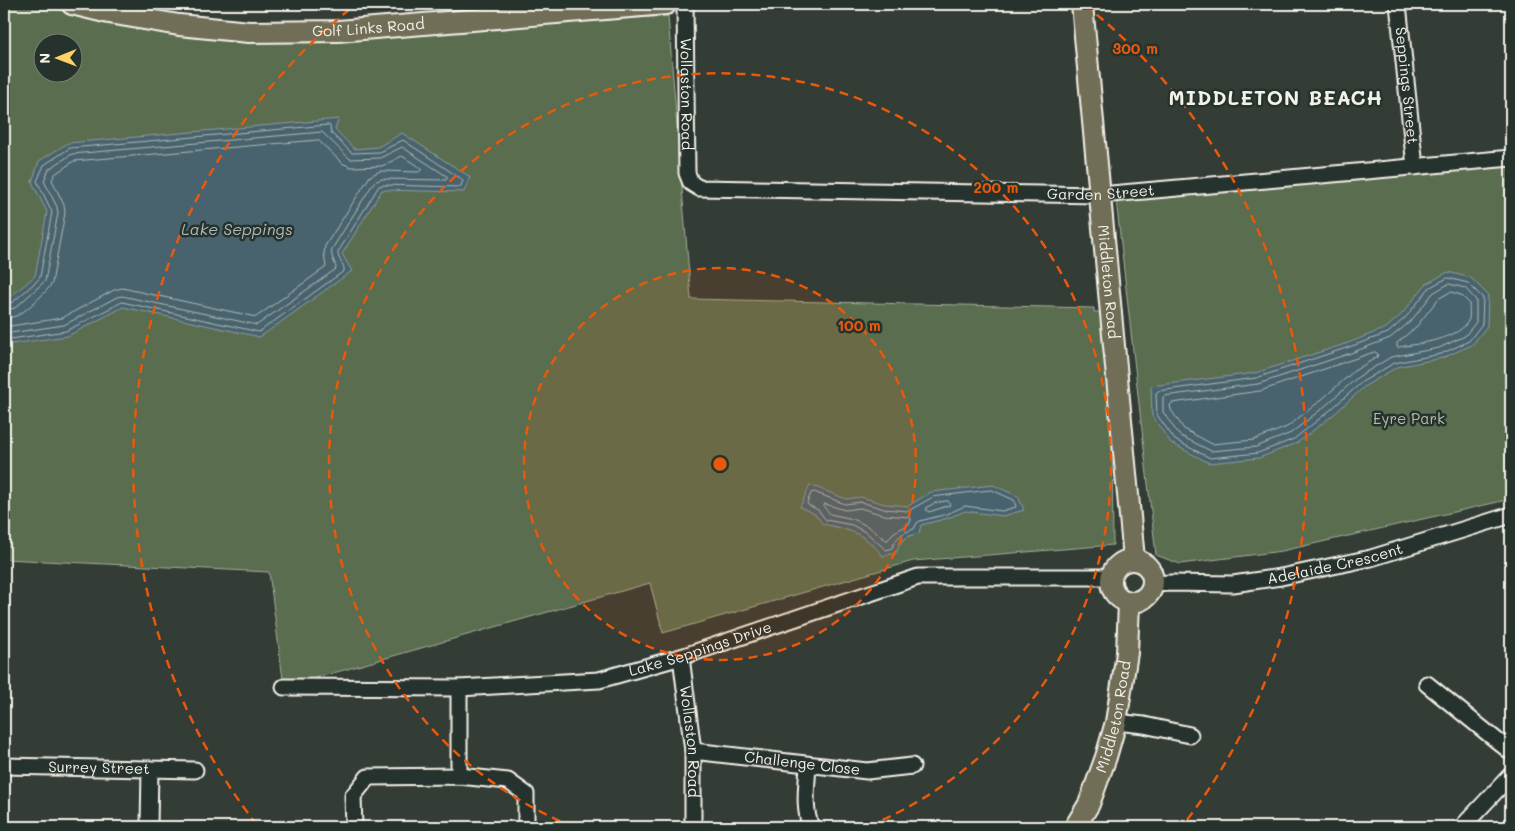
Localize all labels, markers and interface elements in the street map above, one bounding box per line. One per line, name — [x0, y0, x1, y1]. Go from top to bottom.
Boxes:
street label: Golf Links Road — [312, 13, 425, 40]
street label: Seppings Street — [1391, 26, 1424, 145]
north arrow — [32, 32, 82, 82]
street label: Wollaston Road — [676, 38, 698, 150]
text: 300 m — [1112, 38, 1158, 58]
text: N — [35, 53, 54, 64]
district label: MIDDLETON BEACH — [1169, 84, 1383, 110]
text: 200 m — [974, 177, 1019, 197]
street label: Garden Street — [1047, 179, 1155, 204]
water label: Lake Seppings — [181, 218, 293, 239]
street label: Middleton Road — [1094, 224, 1124, 340]
text: 100 m — [837, 315, 881, 335]
park label: Eyre Park — [1373, 408, 1445, 428]
centre of rings — [711, 455, 729, 473]
street label: Adelaide Crescent — [1266, 538, 1405, 588]
street label: Lake Seppings Drive — [626, 616, 774, 680]
street label: Middleton Road — [1090, 659, 1135, 775]
street label: Wollaston Road — [676, 684, 704, 797]
street label: Challenge Close — [743, 746, 861, 779]
street label: Surrey Street — [48, 756, 150, 778]

